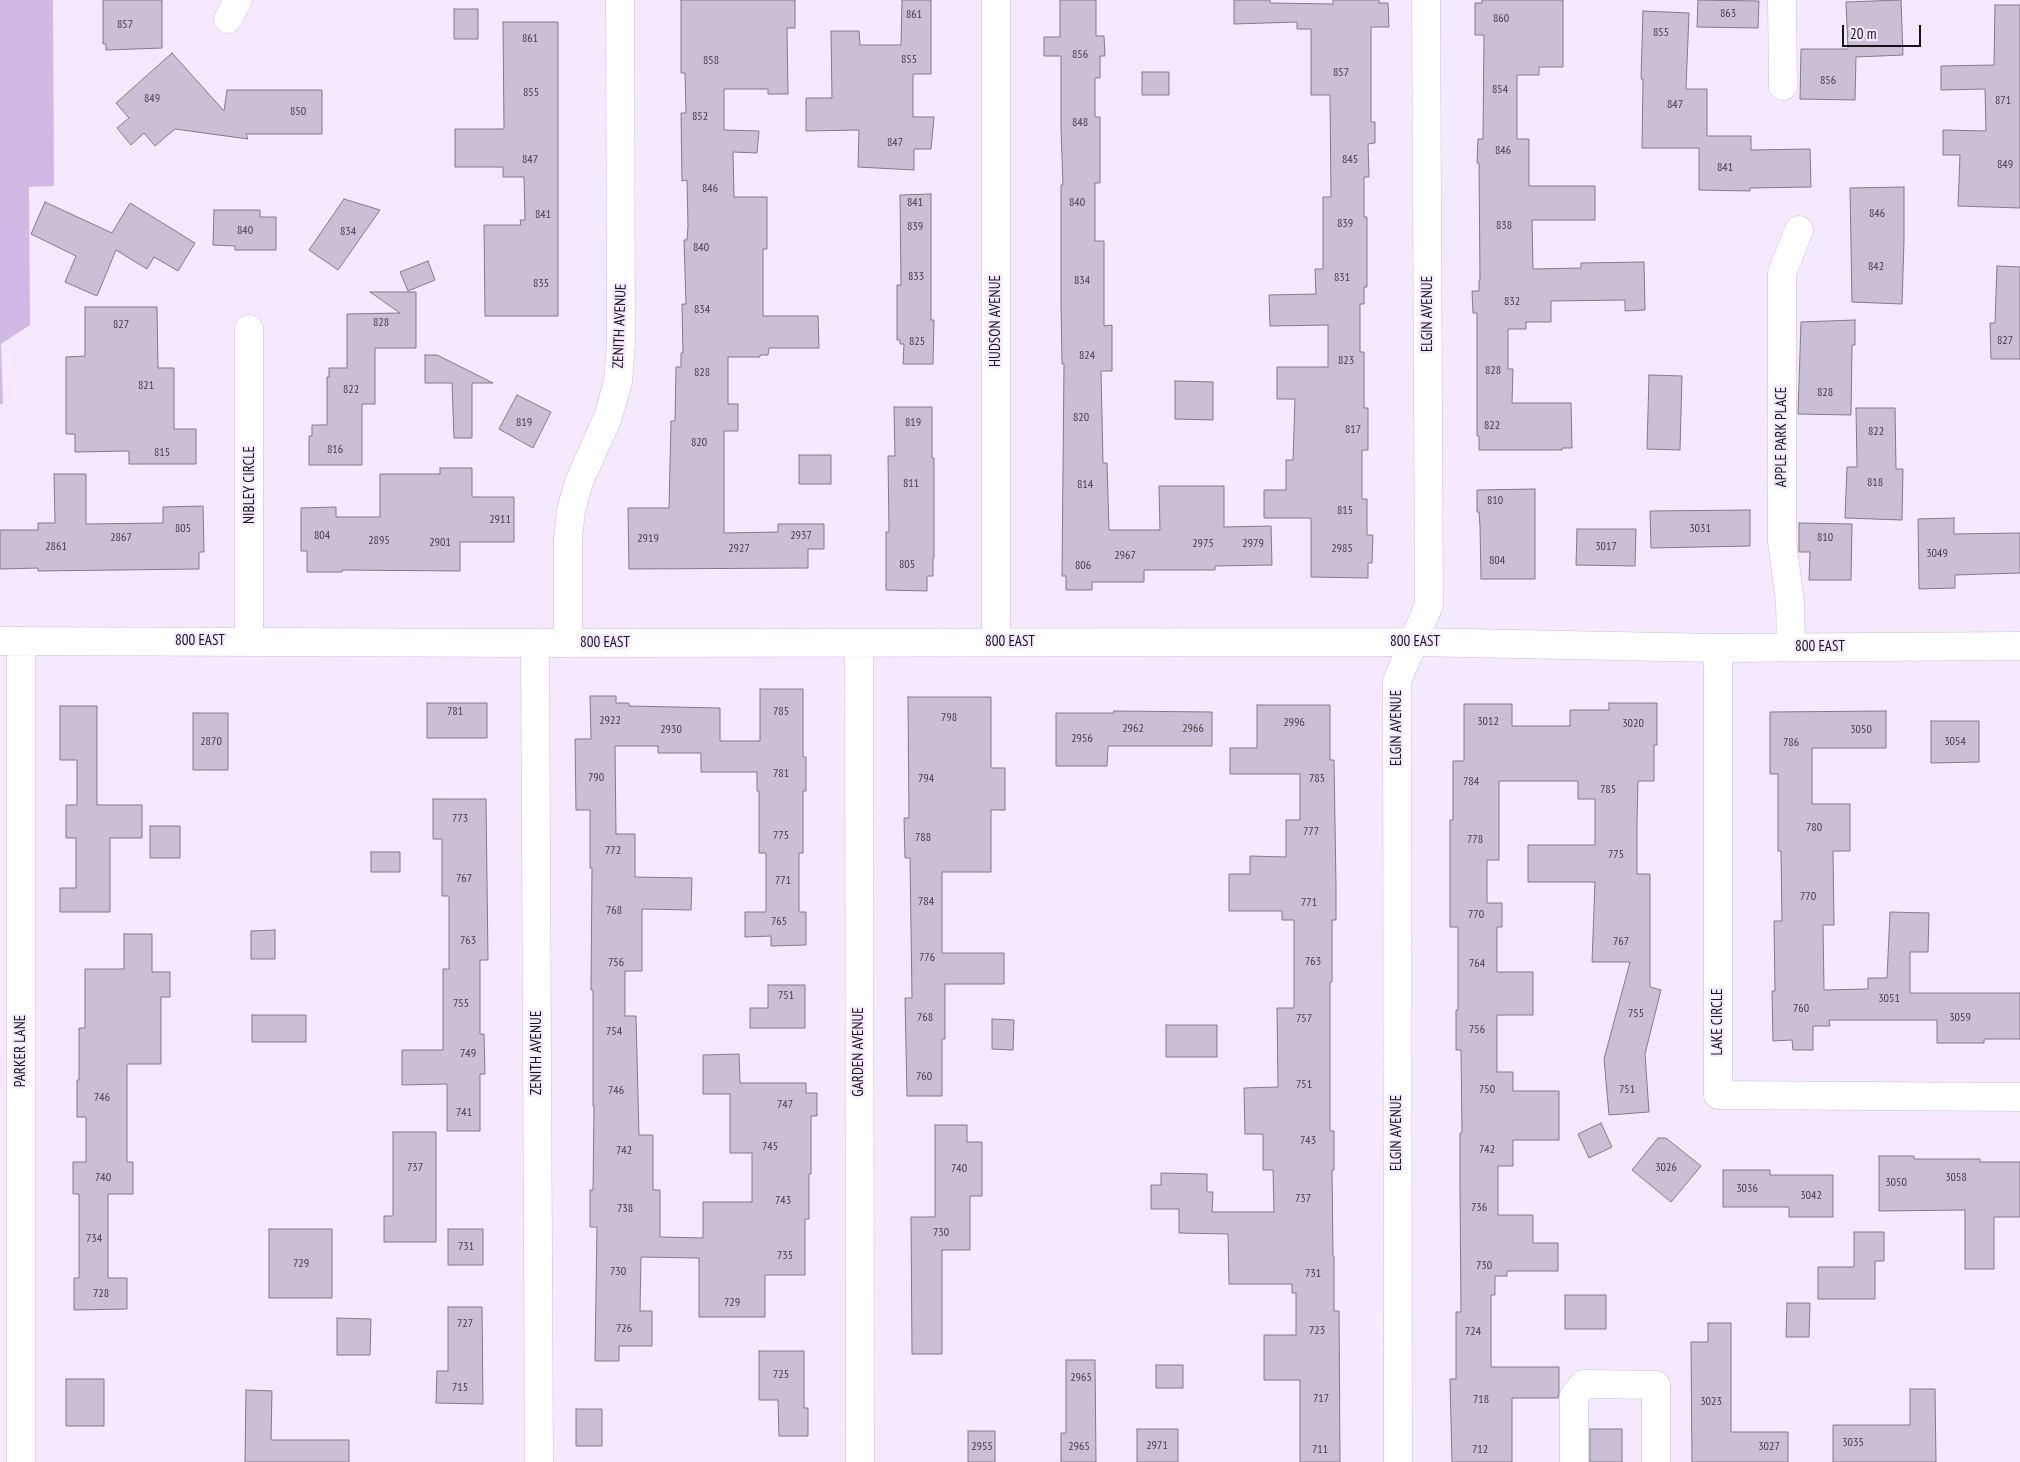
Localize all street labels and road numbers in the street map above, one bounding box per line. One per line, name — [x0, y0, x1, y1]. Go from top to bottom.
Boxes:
street label: HUDSON AVENUE — [987, 275, 1005, 367]
street label: ELGIN AVENUE — [1419, 276, 1437, 352]
street label: ZENITH AVENUE — [610, 283, 630, 369]
street label: APPLE PARK PLACE — [1773, 387, 1791, 487]
street label: NIBLEY CIRCLE — [241, 446, 259, 524]
street label: 800 EAST — [175, 632, 225, 650]
street label: 800 EAST — [985, 633, 1035, 651]
street label: 800 EAST — [1390, 633, 1440, 651]
street label: 800 EAST — [580, 634, 630, 652]
street label: 800 EAST — [1795, 638, 1845, 656]
street label: ELGIN AVENUE — [1388, 690, 1406, 766]
street label: LAKE CIRCLE — [1709, 988, 1727, 1056]
street label: GARDEN AVENUE — [850, 1007, 868, 1097]
street label: ZENITH AVENUE — [528, 1011, 546, 1095]
street label: PARKER LANE — [12, 1015, 30, 1087]
street label: ELGIN AVENUE — [1388, 1095, 1406, 1171]

